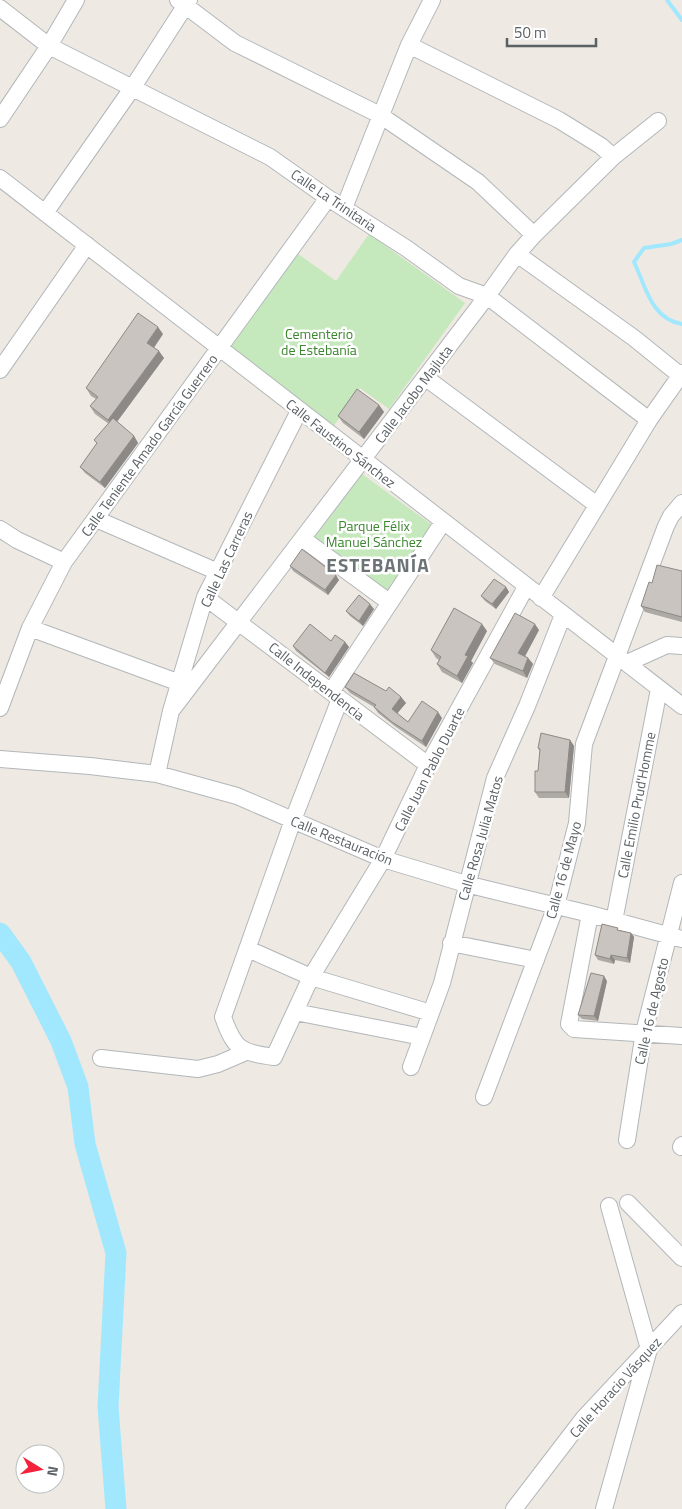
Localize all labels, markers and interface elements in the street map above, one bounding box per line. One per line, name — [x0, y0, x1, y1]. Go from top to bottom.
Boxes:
scale bar — [507, 15, 596, 47]
text: 50 m — [514, 21, 547, 44]
street label: Calle La Trinitaria — [287, 163, 381, 237]
park label: Cementerio de Estebanía — [281, 323, 357, 360]
street label: Calle Jacobo Majluta — [369, 341, 457, 447]
street label: Calle Teniente Amado García Guerrero — [76, 349, 222, 541]
street label: Calle Faustino Sánchez — [282, 393, 400, 493]
street label: Calle Las Carreras — [194, 507, 258, 611]
park label: Parque Félix Manuel Sánchez — [326, 515, 422, 552]
district label: ESTEBANÍA — [326, 550, 430, 579]
street label: Calle Independencia — [264, 637, 370, 725]
street label: Calle Juan Pablo Duarte — [389, 703, 469, 835]
street label: Calle Emilio Prud'Homme — [612, 730, 660, 880]
street label: Calle Rosa Julia Matos — [452, 773, 508, 903]
street label: Calle Restauración — [288, 810, 396, 870]
street label: Calle 16 de Mayo — [540, 819, 586, 921]
street label: Calle 16 de Agosto — [628, 955, 674, 1067]
street label: Calle Horacio Vásquez — [564, 1332, 666, 1442]
north arrow — [15, 1444, 65, 1494]
text: N — [42, 1465, 64, 1478]

